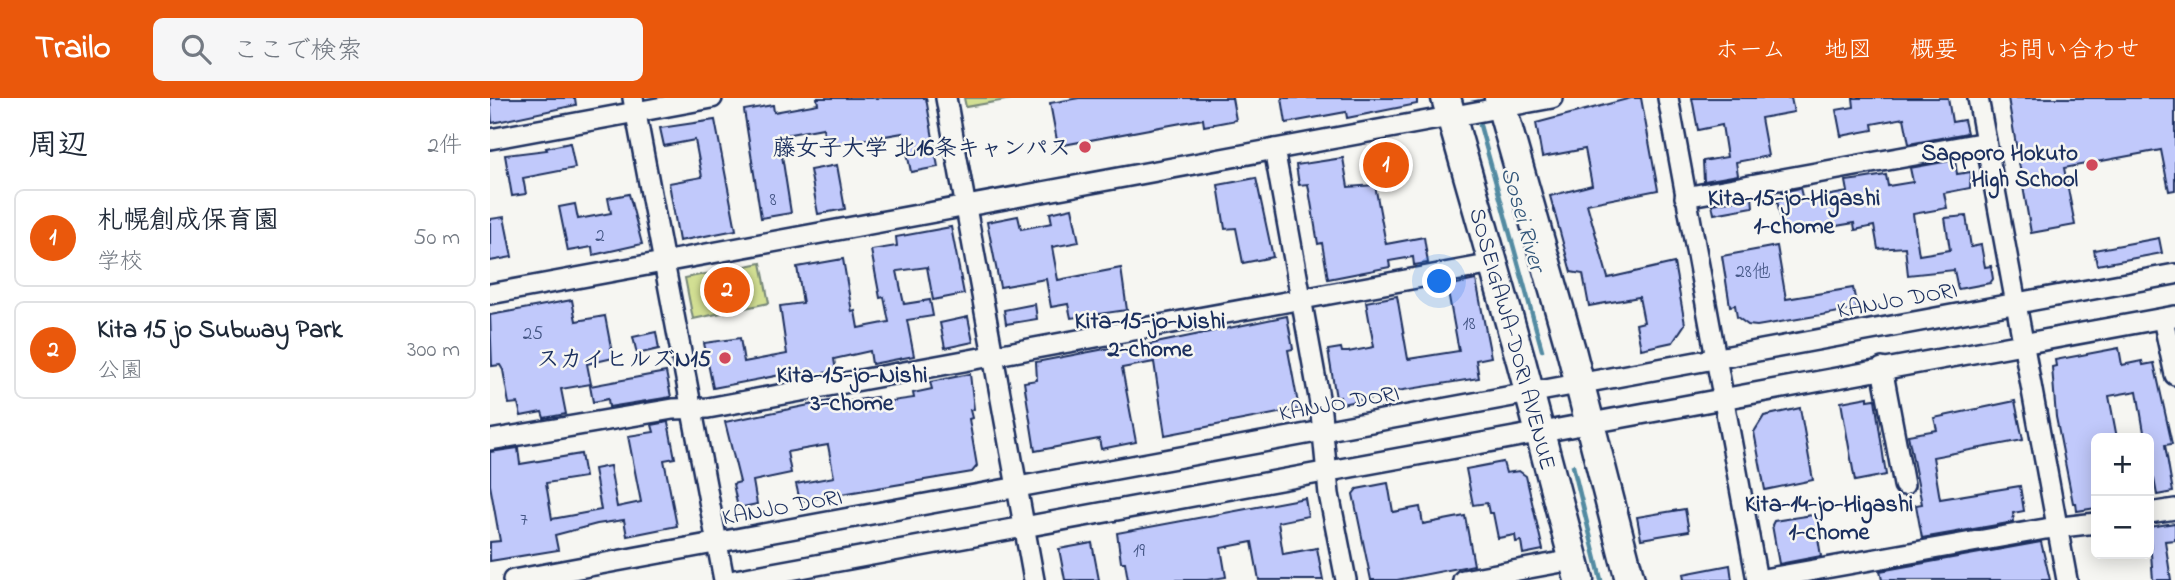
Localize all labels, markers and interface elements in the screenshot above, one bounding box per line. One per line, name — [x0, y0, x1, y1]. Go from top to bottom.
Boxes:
search box — [153, 18, 643, 81]
text: Trailo — [35, 25, 111, 73]
icon: search — [177, 30, 215, 68]
text: ここで検索 — [233, 33, 363, 71]
text: ホーム — [1715, 34, 1786, 69]
text: 地図 — [1824, 34, 1872, 69]
text: 概要 — [1910, 34, 1958, 69]
text: お問い合わせ — [1996, 34, 2140, 69]
text: 周辺 — [28, 125, 88, 169]
text: 2件 — [428, 130, 462, 163]
place label: 藤女子大学 北16条キャンパス — [773, 133, 1071, 166]
place label: Sapporo Hokuto High School — [1922, 138, 2078, 199]
marker: 藤女子大学 北16条キャンパス — [1077, 139, 1093, 155]
pin: 1 — [1363, 139, 1409, 191]
marker: Sapporo Hokuto High School — [2084, 157, 2100, 173]
water label: Sosei River — [1490, 163, 1554, 278]
district label: Kita-15-jo-Higashi 1-chome — [1708, 182, 1880, 245]
house number: 8 — [769, 187, 777, 214]
text: 札幌創成保育園 — [97, 203, 279, 241]
street label: SOSEIGAWA-DORI AVENUE — [1459, 204, 1563, 474]
text: 1 — [49, 222, 57, 255]
text: 50 m — [413, 222, 460, 255]
house number: 2 — [595, 223, 605, 250]
text: 学校 — [97, 246, 143, 279]
house number: 28他 — [1735, 259, 1771, 286]
pin: 2 — [704, 264, 750, 316]
your location — [1422, 264, 1456, 298]
street label: KANJO DORI — [1835, 275, 1960, 328]
district label: Kita-15-jo-Nishi 2-chome — [1074, 305, 1226, 368]
house number: 18 — [1462, 311, 1476, 338]
text: Kita 15 jo Subway Park — [97, 312, 343, 350]
house number: 25 — [523, 321, 543, 348]
text: 2 — [47, 334, 59, 367]
text: 300 m — [407, 334, 460, 367]
place label: スカイヒルズN15 — [537, 344, 711, 377]
marker: スカイヒルズN15 — [717, 350, 733, 366]
text: 公園 — [97, 355, 143, 388]
district label: Kita-15-jo-Nishi 3-chome — [776, 359, 928, 422]
street label: KANJO DORI — [1277, 378, 1402, 431]
map controls — [2091, 433, 2154, 559]
button: + — [2091, 433, 2154, 496]
street label: KANJO DORI — [720, 482, 845, 535]
district label: Kita-14-jo-Higashi 1-chome — [1745, 488, 1913, 551]
button: − — [2091, 496, 2154, 559]
house number: 7 — [520, 507, 528, 534]
house number: 19 — [1133, 538, 1145, 565]

